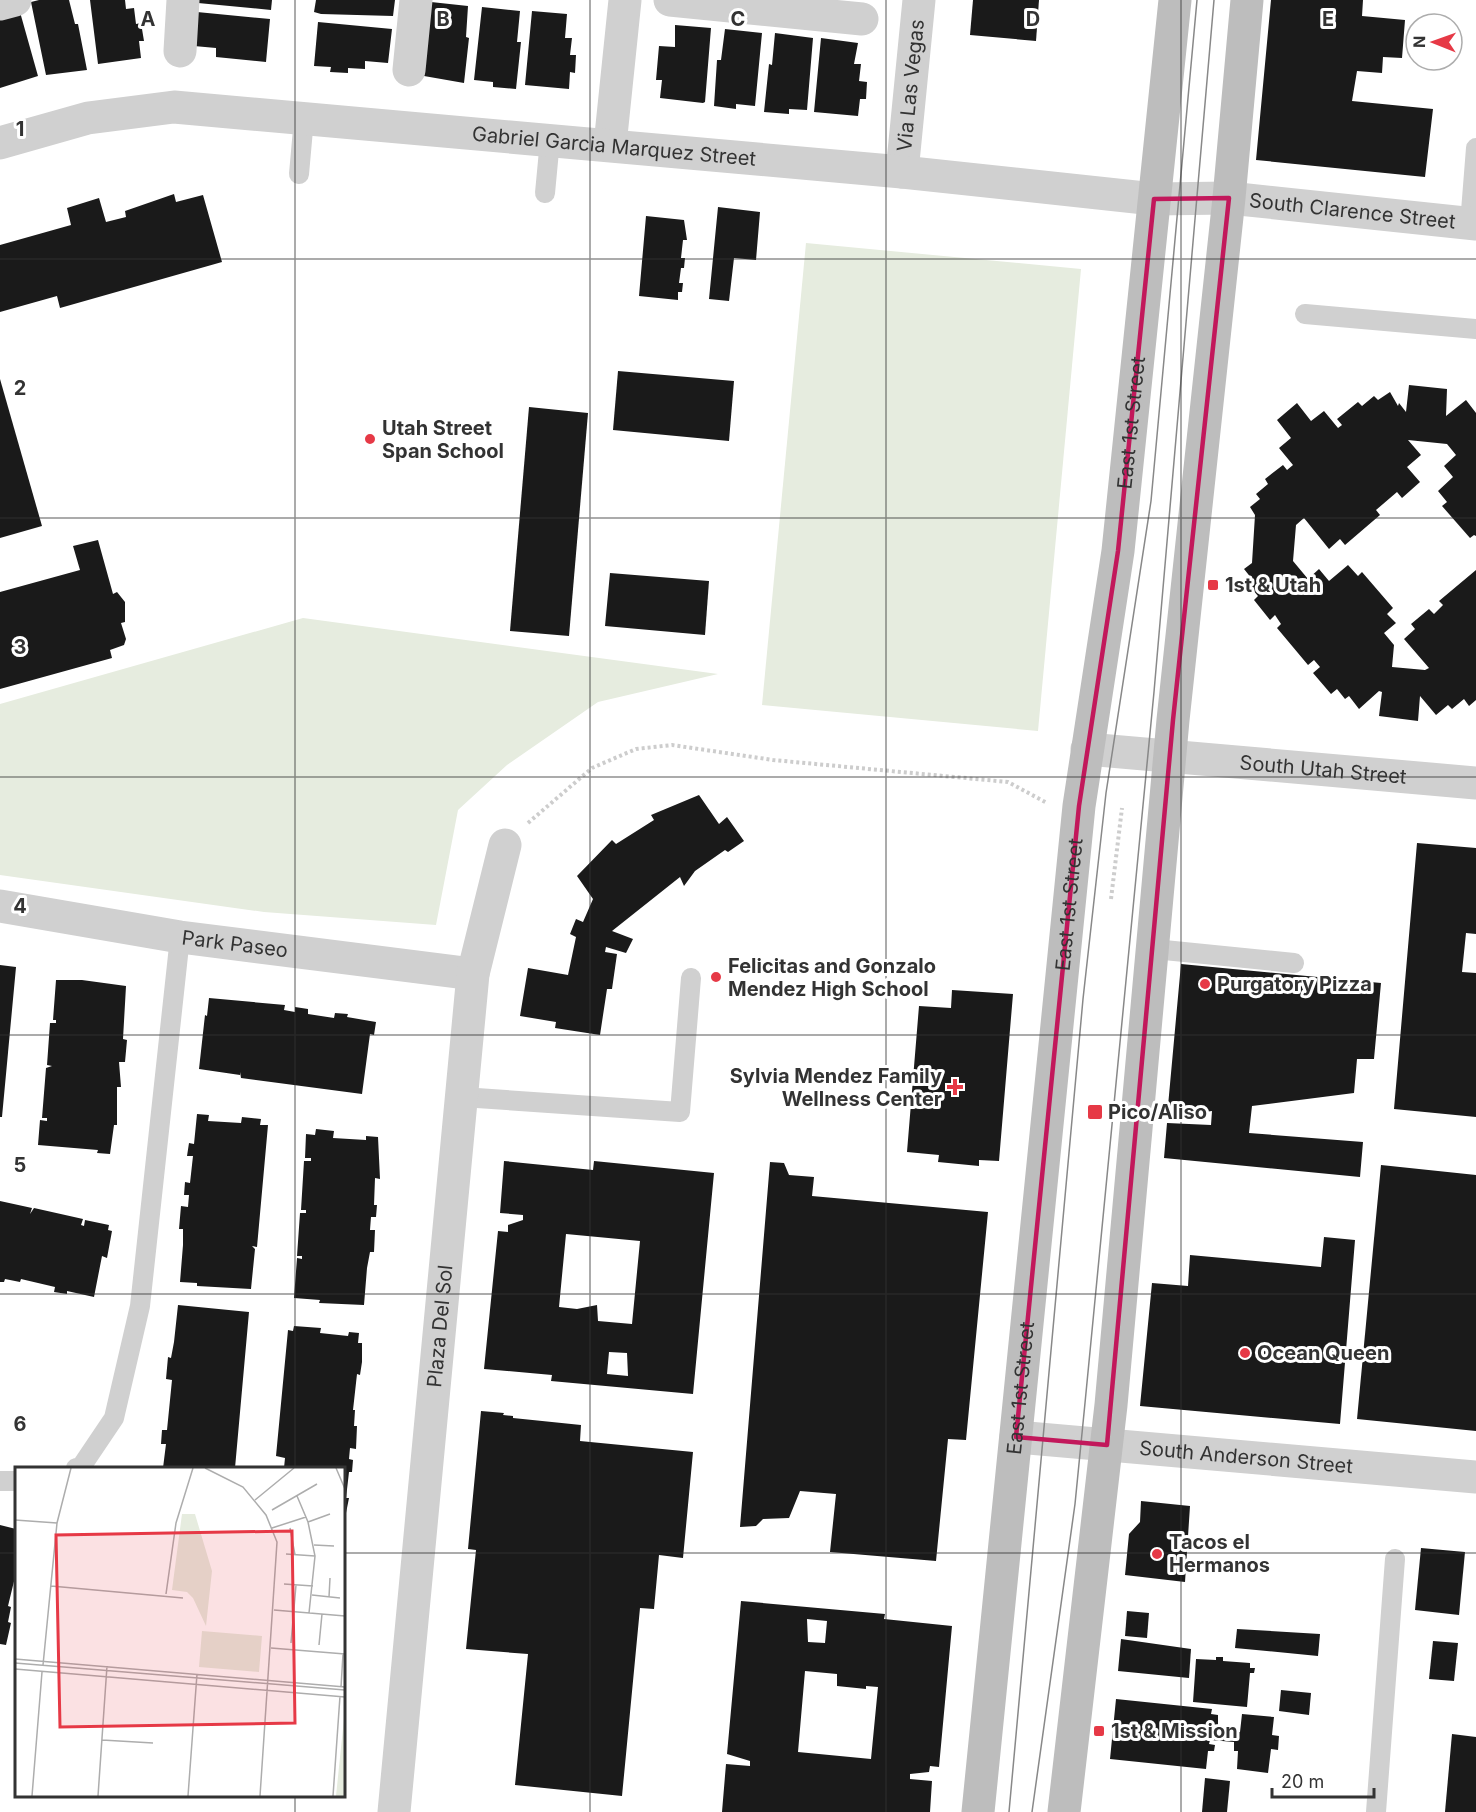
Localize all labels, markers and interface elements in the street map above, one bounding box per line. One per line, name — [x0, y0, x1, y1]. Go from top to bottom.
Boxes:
text: A — [141, 7, 156, 31]
text: B — [436, 7, 450, 31]
text: C — [731, 7, 745, 31]
text: D — [1026, 7, 1040, 31]
text: E — [1322, 7, 1334, 31]
north arrow — [1404, 12, 1464, 72]
street label: Via Las Vegas — [892, 18, 929, 153]
text: N — [1409, 35, 1429, 48]
text: 1 — [16, 117, 24, 141]
street label: Gabriel Garcia Marquez Street — [471, 122, 757, 171]
street label: South Clarence Street — [1248, 188, 1457, 234]
street label: East 1st Street — [1112, 355, 1150, 490]
text: 2 — [14, 376, 26, 400]
place label: Utah Street Span School — [382, 416, 504, 463]
marker: Utah Street Span School — [363, 432, 377, 446]
place label: 1st & Utah — [1225, 573, 1321, 597]
marker: 1st & Utah — [1206, 578, 1220, 592]
text: 3 — [14, 635, 26, 659]
street label: South Utah Street — [1239, 750, 1408, 789]
street label: East 1st Street — [1051, 837, 1088, 972]
text: 4 — [13, 894, 27, 918]
street label: Park Paseo — [180, 925, 289, 963]
place label: Felicitas and Gonzalo Mendez High School — [728, 954, 936, 1001]
marker: Felicitas and Gonzalo Mendez High School — [709, 970, 723, 984]
place label: Purgatory Pizza — [1217, 972, 1372, 996]
marker: Purgatory Pizza — [1198, 977, 1212, 991]
place label: Sylvia Mendez Family Wellness Center — [730, 1064, 942, 1111]
marker: Sylvia Mendez Family Wellness Center — [946, 1078, 964, 1096]
place label: Pico/Aliso — [1108, 1100, 1207, 1124]
marker: Pico/Aliso — [1086, 1103, 1104, 1121]
text: 5 — [14, 1153, 26, 1177]
street label: Plaza Del Sol — [422, 1264, 458, 1389]
street label: East 1st Street — [1002, 1320, 1039, 1456]
place label: Ocean Queen — [1257, 1341, 1389, 1365]
marker: Ocean Queen — [1238, 1346, 1252, 1360]
text: 6 — [14, 1412, 27, 1436]
street label: South Anderson Street — [1138, 1436, 1354, 1478]
inset map — [15, 1467, 345, 1797]
place label: Tacos el Hermanos — [1169, 1530, 1270, 1577]
marker: Tacos el Hermanos — [1150, 1547, 1164, 1561]
place label: 1st & Mission — [1111, 1719, 1238, 1743]
marker: 1st & Mission — [1092, 1724, 1106, 1738]
scale bar — [1272, 1761, 1374, 1799]
text: 20 m — [1281, 1771, 1324, 1792]

